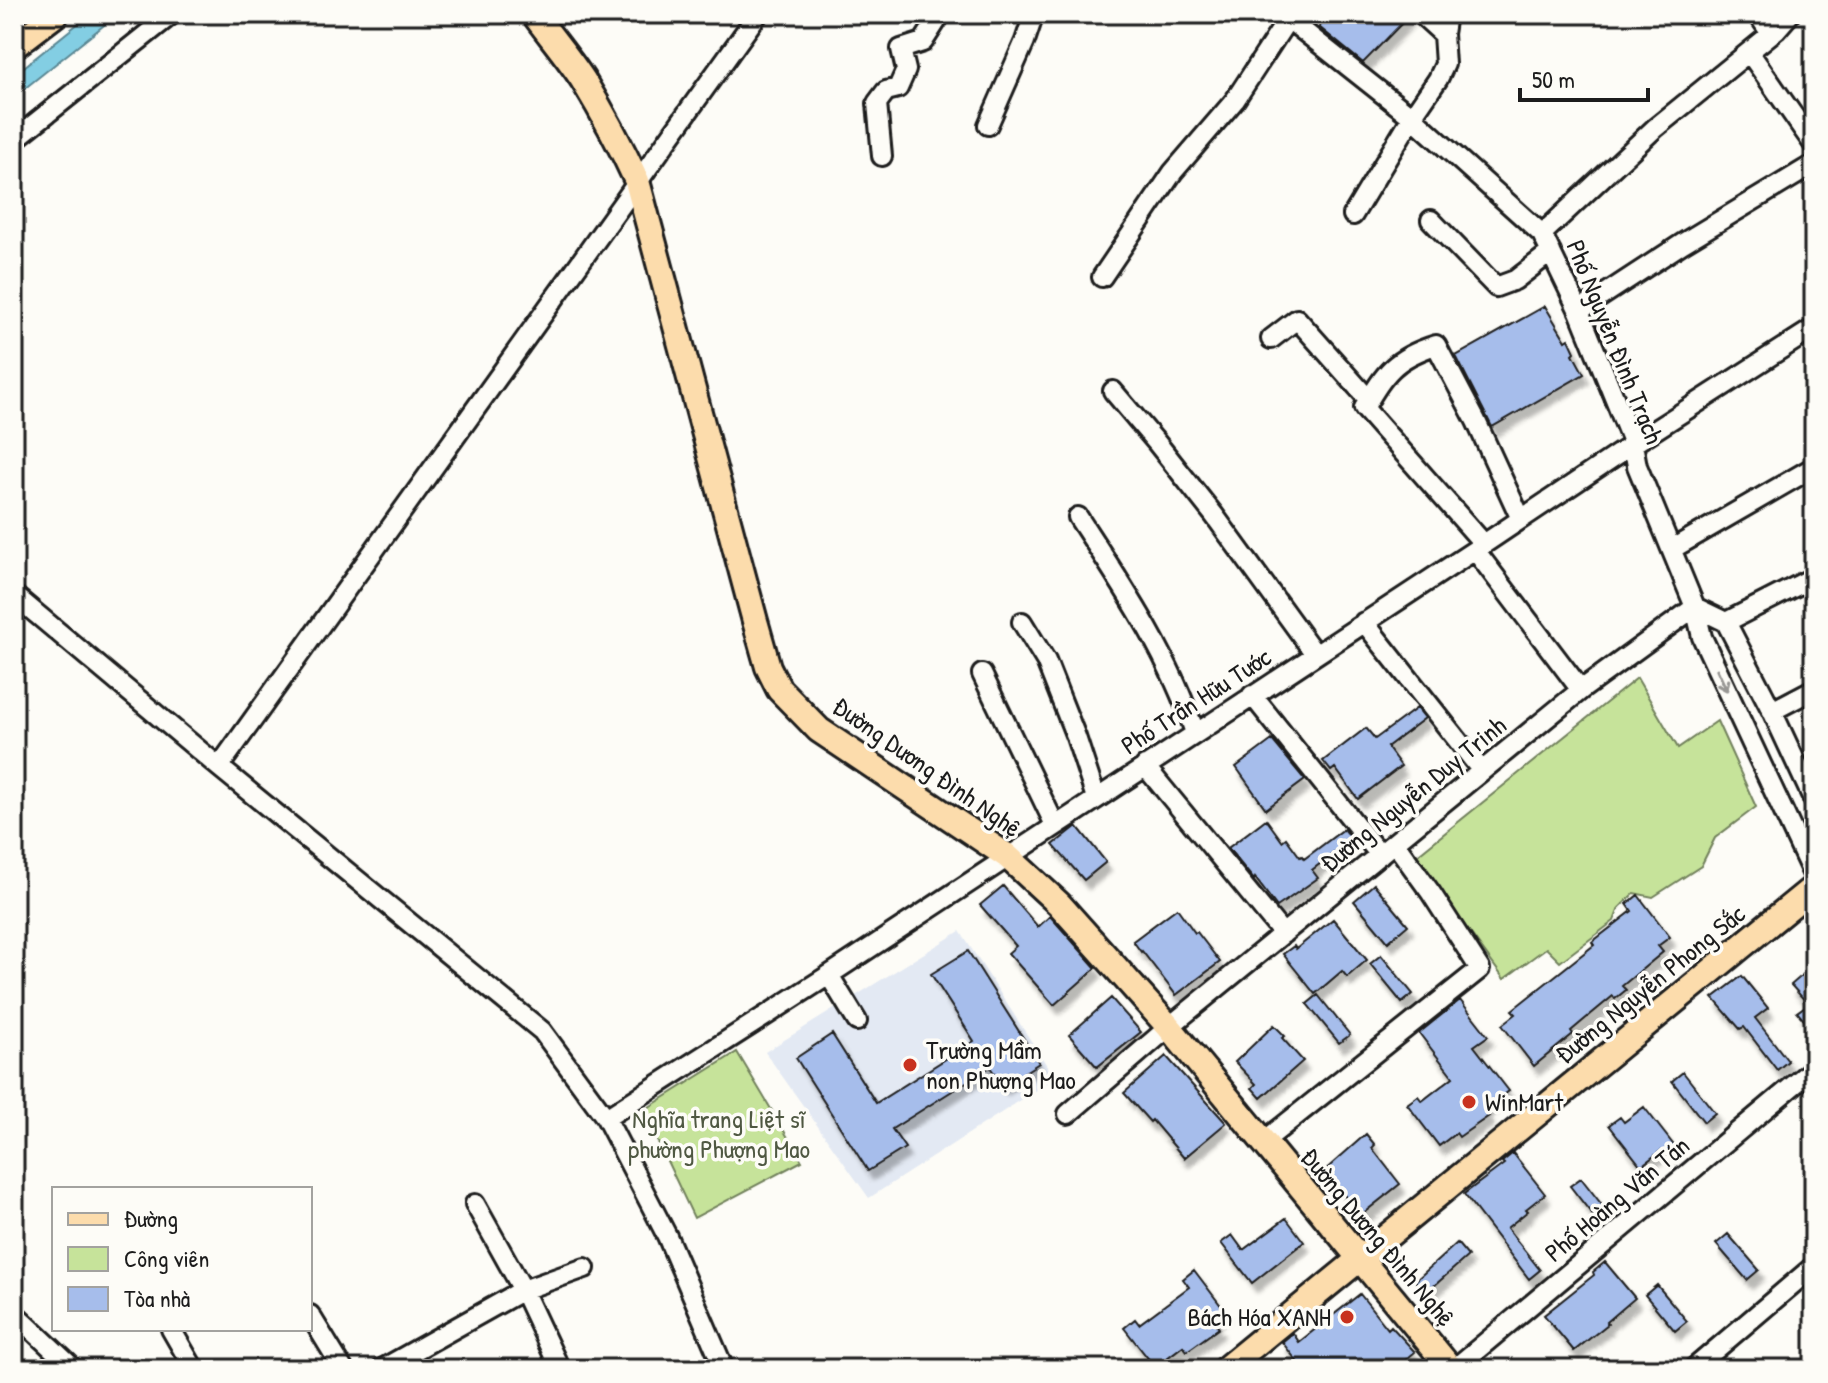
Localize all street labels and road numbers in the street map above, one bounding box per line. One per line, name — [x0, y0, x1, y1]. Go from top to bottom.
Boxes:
street label: Phố Nguyễn Đình Trạch — [1559, 235, 1672, 449]
street label: Phố Trần Hữu Tước — [1114, 639, 1277, 762]
street label: Đường Dương Đình Nghệ — [826, 688, 1028, 845]
street label: Đường Nguyễn Duy Trinh — [1312, 708, 1513, 880]
street label: Đường Nguyễn Phong Sắc — [1547, 896, 1752, 1071]
street label: Phố Hoàng Văn Tán — [1537, 1128, 1696, 1269]
street label: Đường Dương Đình Nghệ — [1293, 1140, 1463, 1333]

